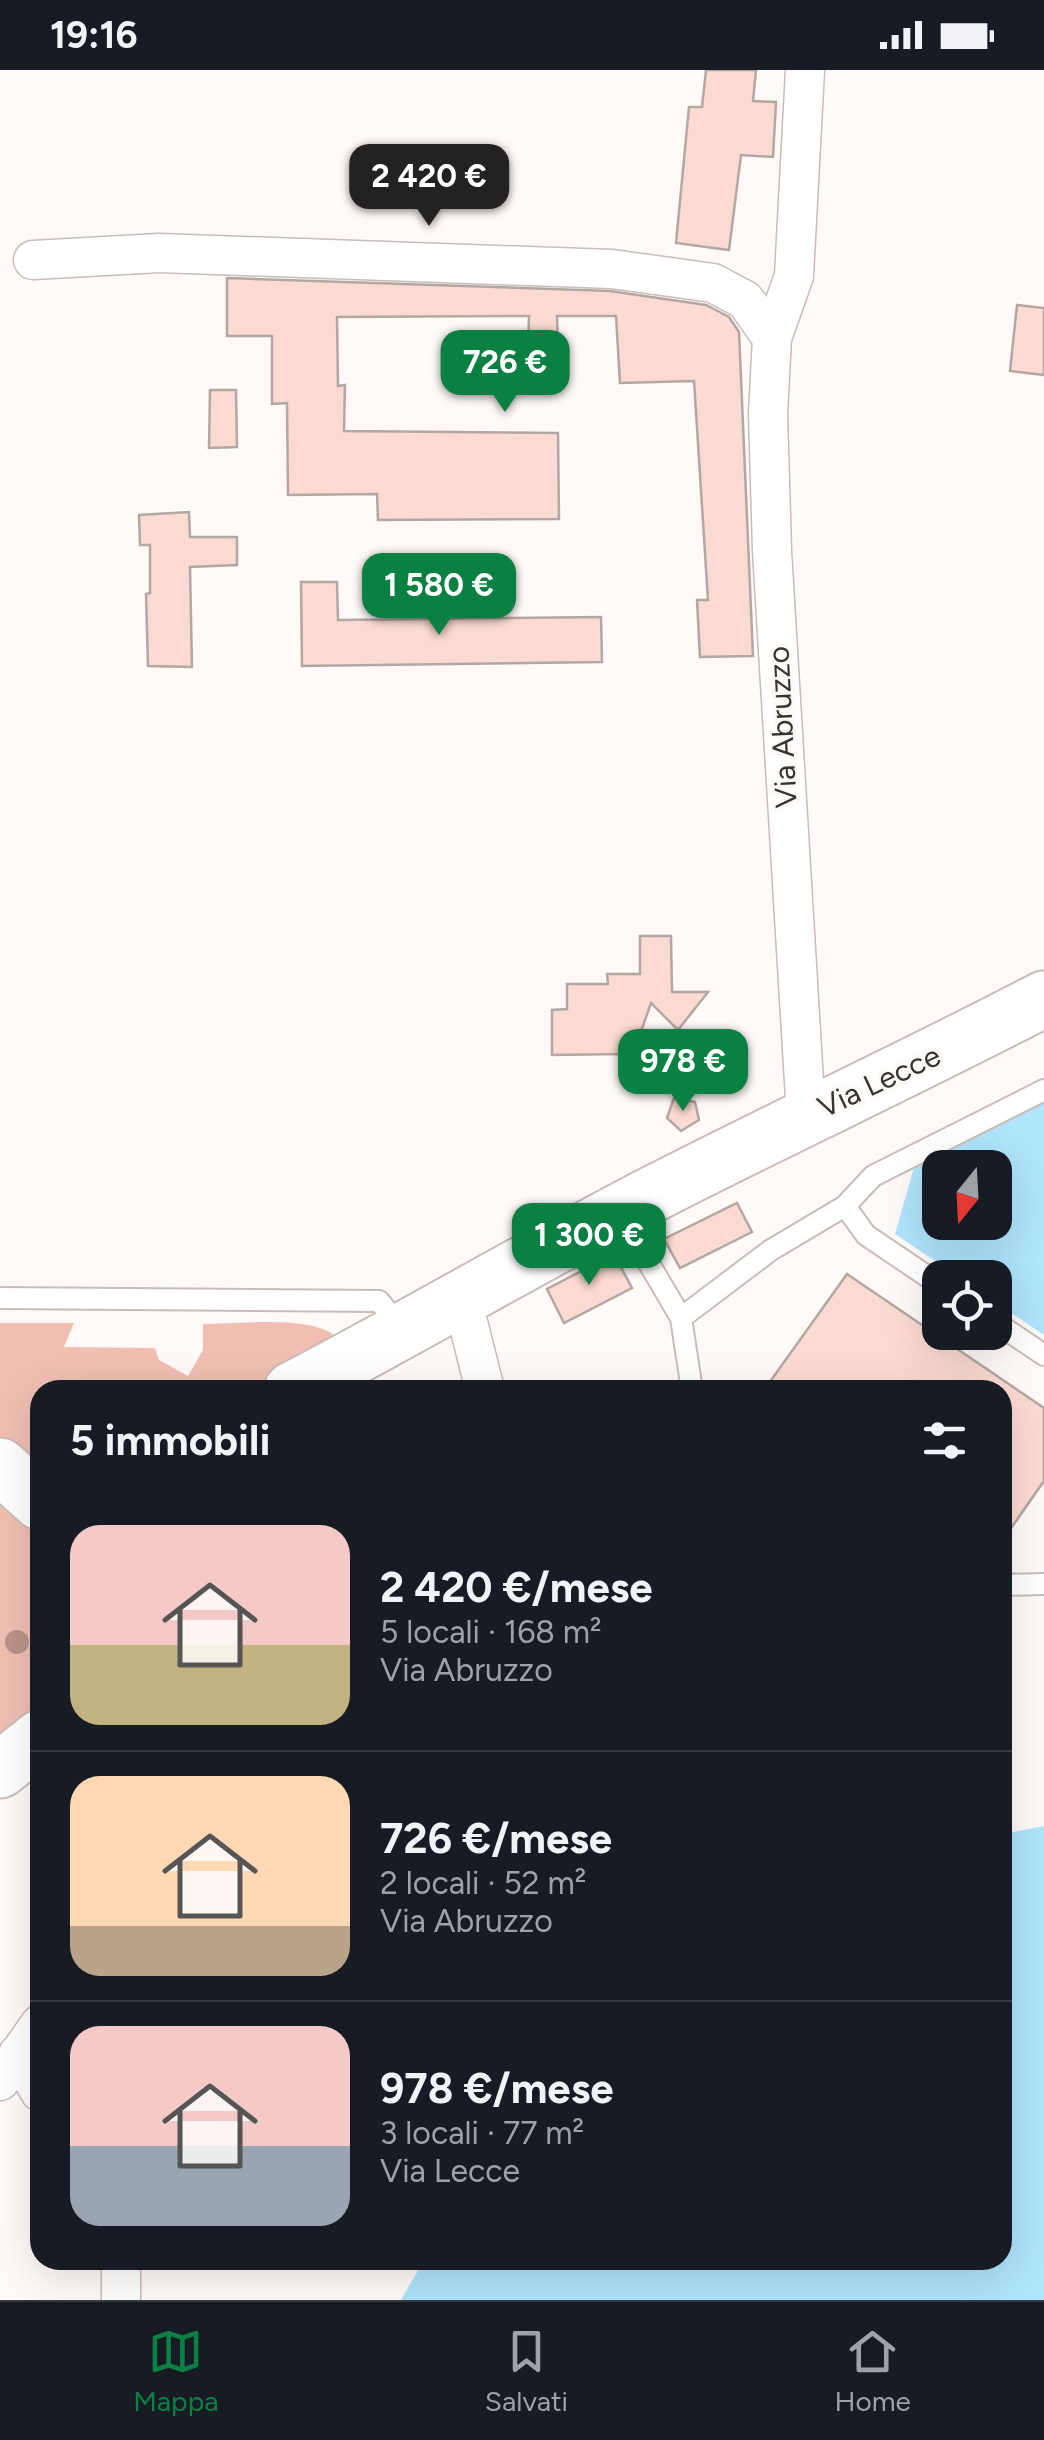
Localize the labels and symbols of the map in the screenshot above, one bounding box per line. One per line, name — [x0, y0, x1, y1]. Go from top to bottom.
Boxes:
pin: 2 420 € — [337, 144, 521, 229]
pin: 726 € — [435, 330, 575, 415]
pin: 1 580 € — [347, 553, 531, 638]
street label: Via Abruzzo — [759, 645, 805, 809]
pin: 978 € — [613, 1029, 753, 1114]
street label: Via Lecce — [812, 1036, 946, 1126]
north arrow — [922, 1150, 1012, 1240]
pin: 1 300 € — [497, 1203, 681, 1288]

